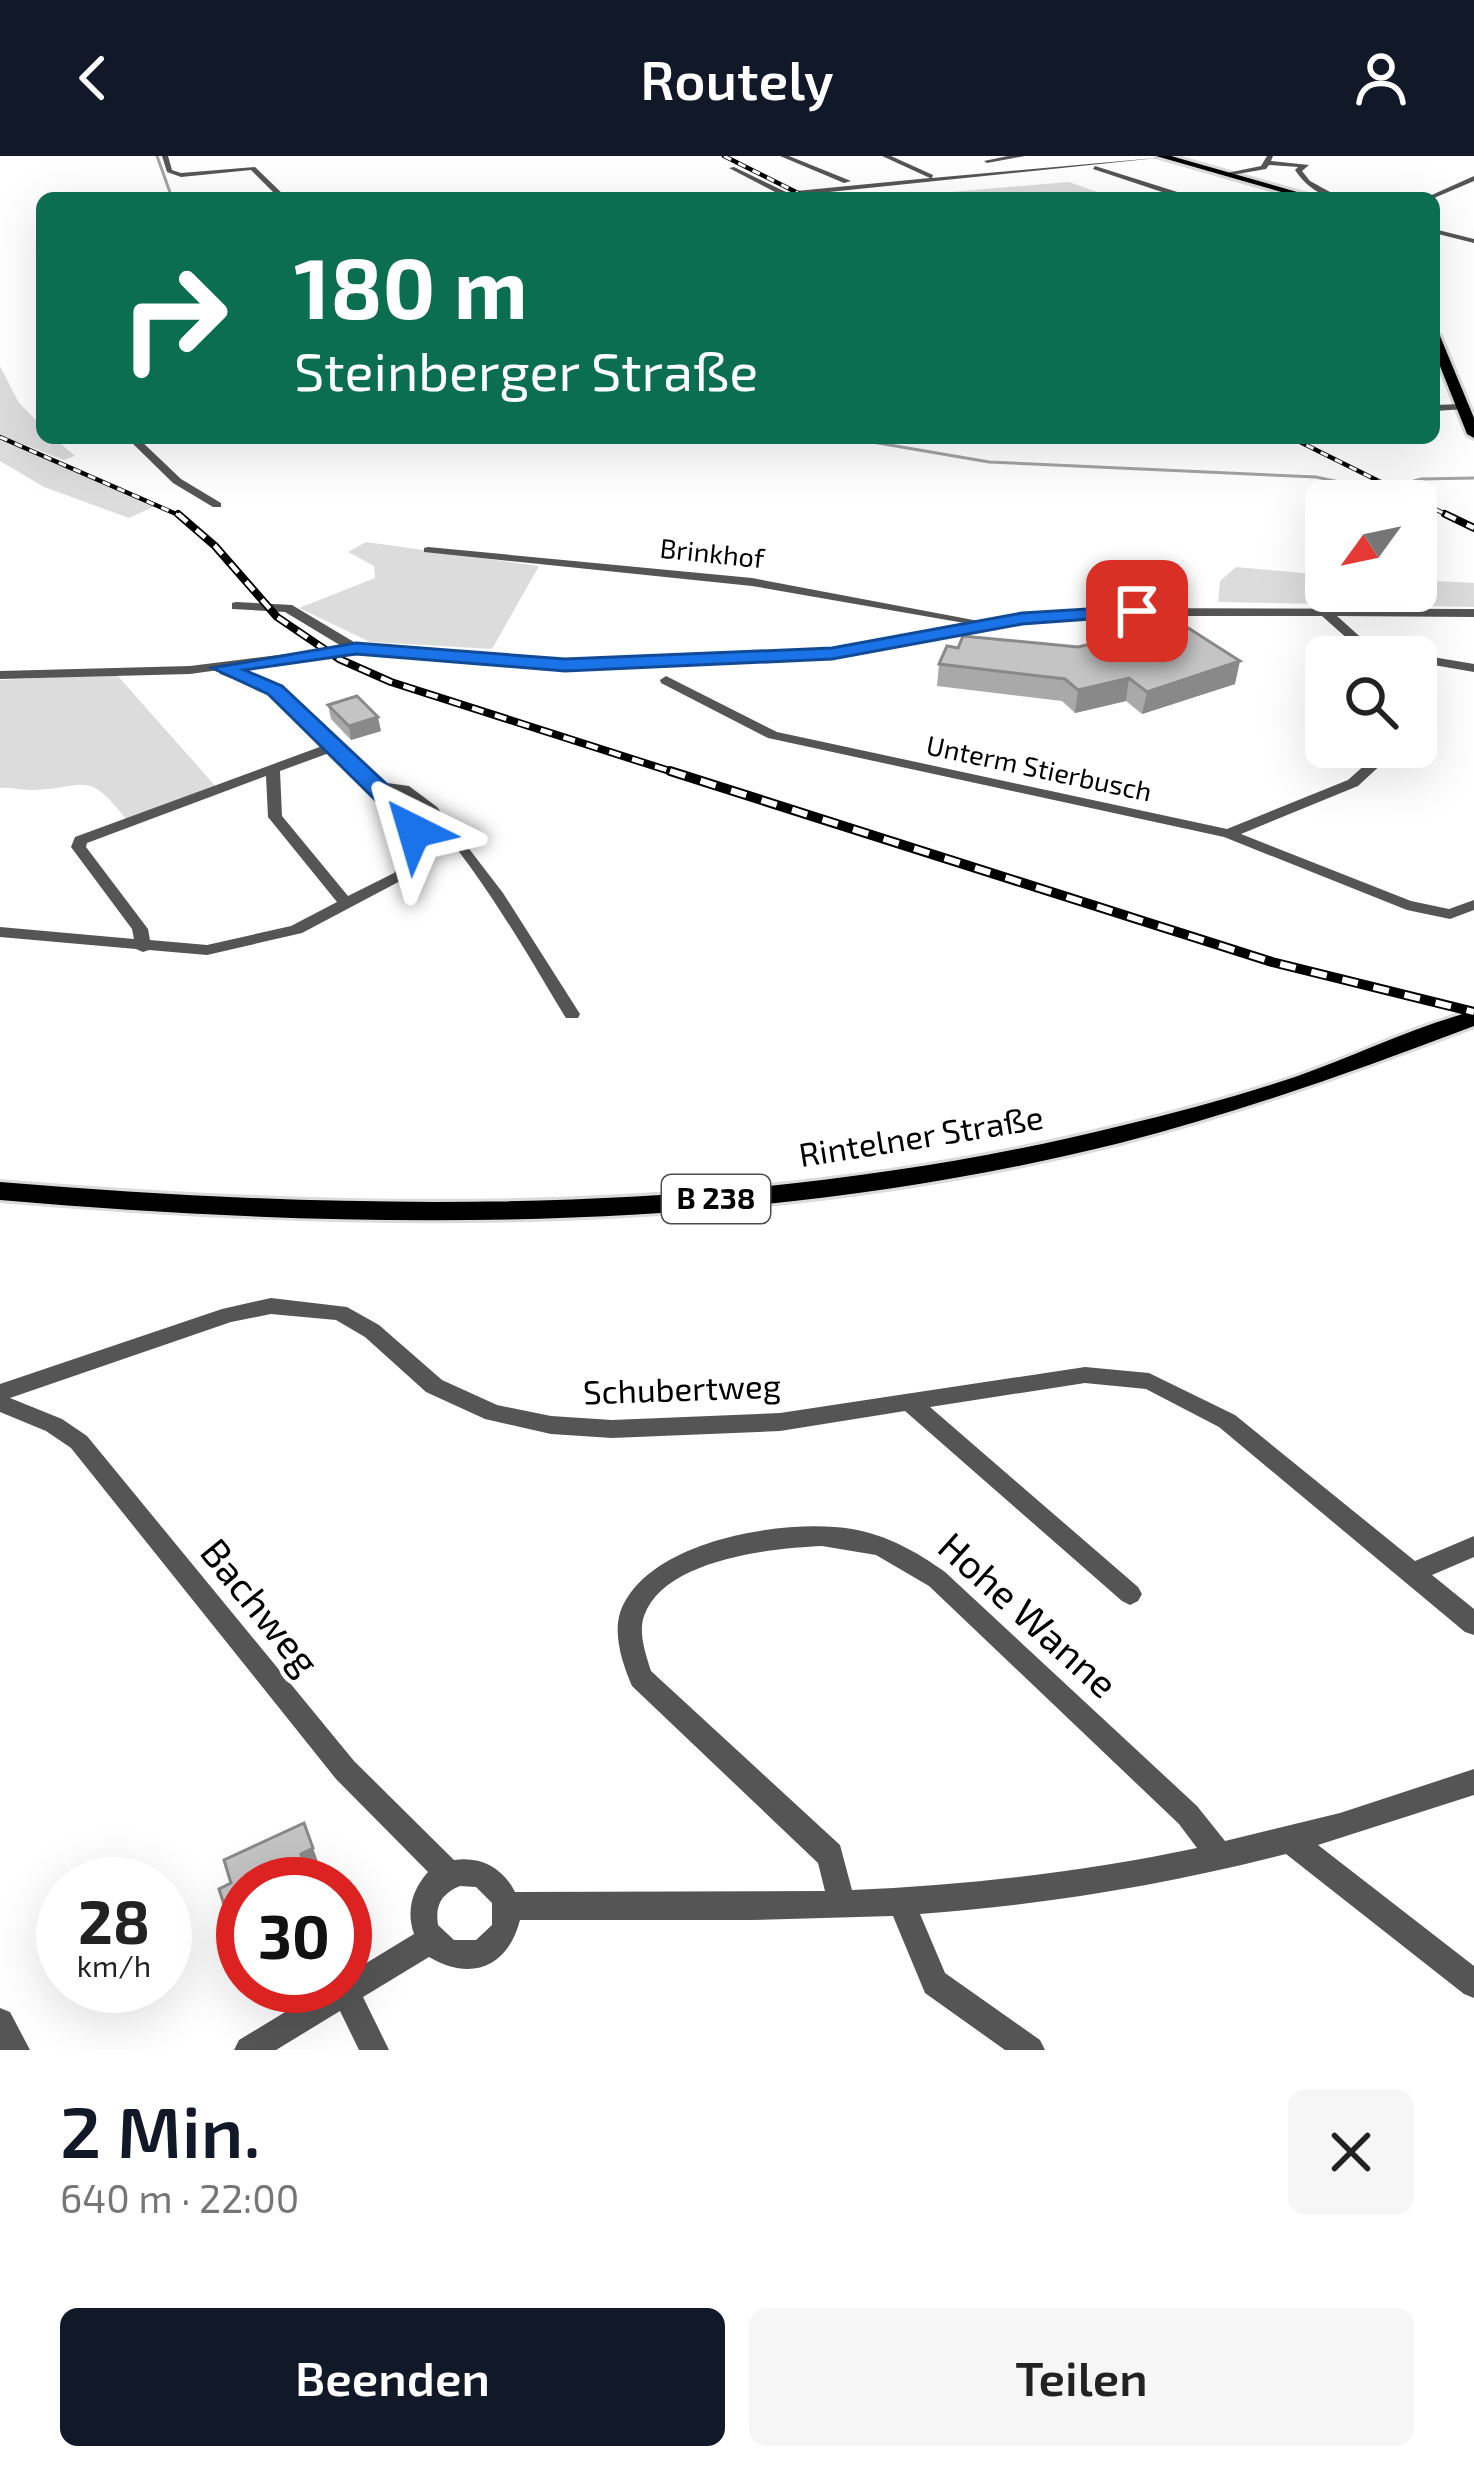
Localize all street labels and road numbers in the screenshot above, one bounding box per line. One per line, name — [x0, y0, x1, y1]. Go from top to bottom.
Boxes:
street label: Brinkhof — [658, 531, 767, 573]
street label: Unterm Stierbusch — [924, 728, 1155, 807]
street label: Rintelner Straße — [796, 1096, 1046, 1174]
road number: B 238 — [662, 1175, 770, 1223]
street label: Schubertweg — [582, 1365, 782, 1411]
street label: Hohe Wanne — [930, 1521, 1128, 1706]
street label: Bachweg — [192, 1528, 330, 1684]

